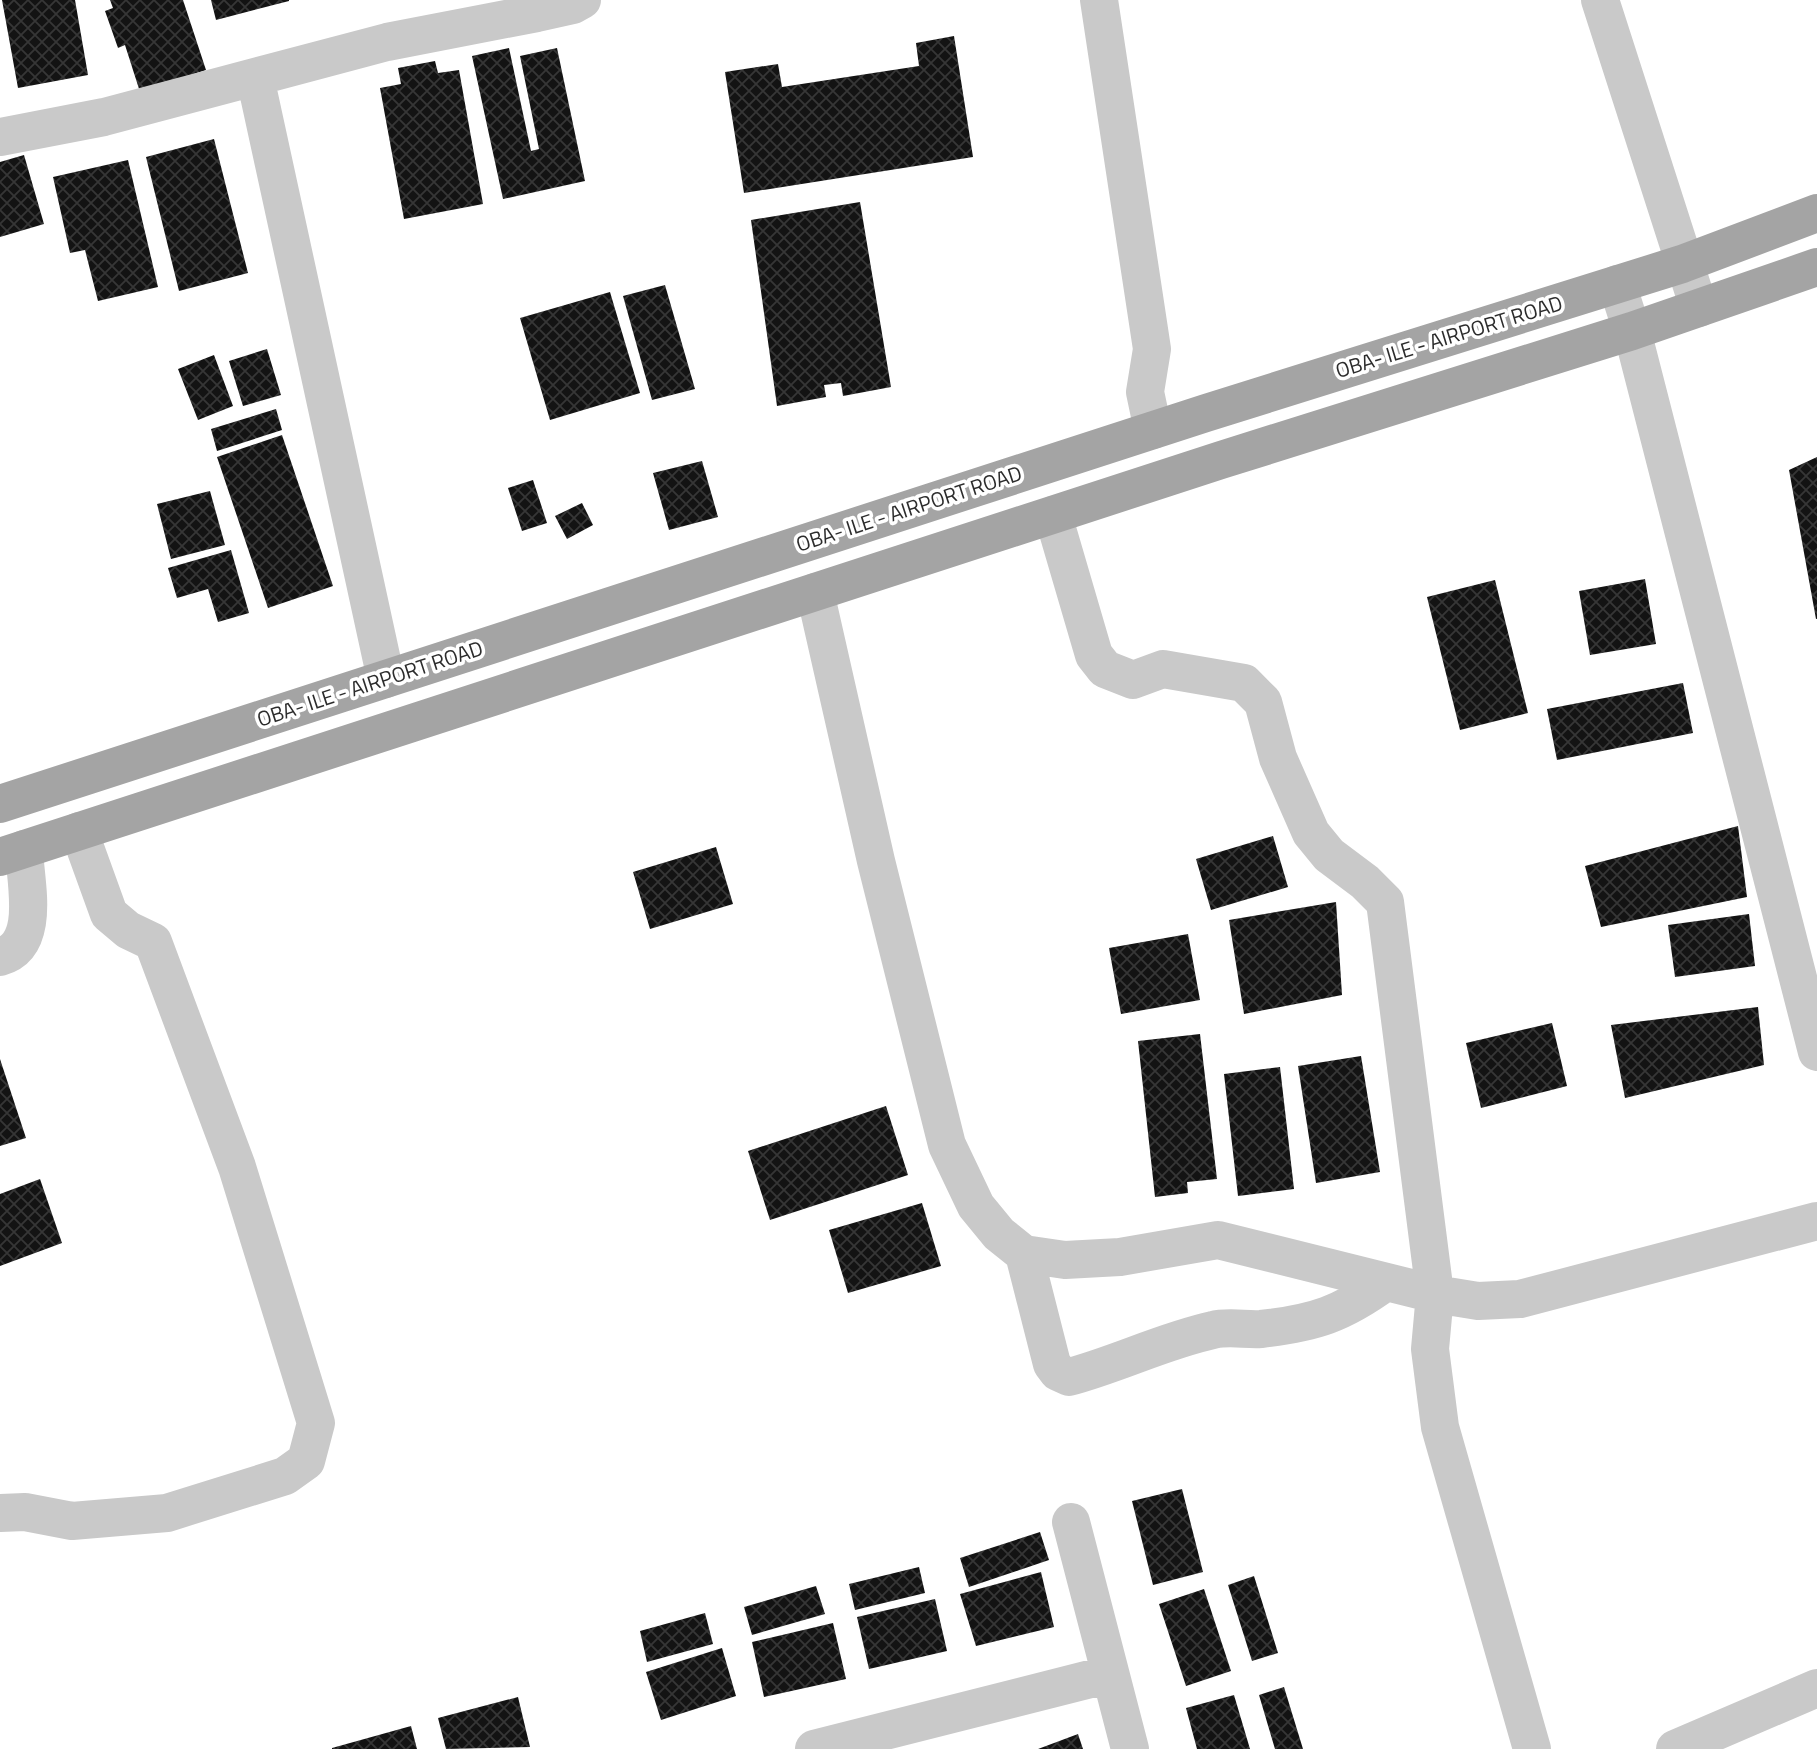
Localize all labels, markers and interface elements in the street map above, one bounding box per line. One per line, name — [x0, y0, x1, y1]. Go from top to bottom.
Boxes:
street label: OBA- ILE - AIRPORT ROAD — [1331, 286, 1566, 386]
street label: OBA- ILE - AIRPORT ROAD — [792, 456, 1026, 560]
street label: OBA- ILE - AIRPORT ROAD — [253, 631, 487, 735]

